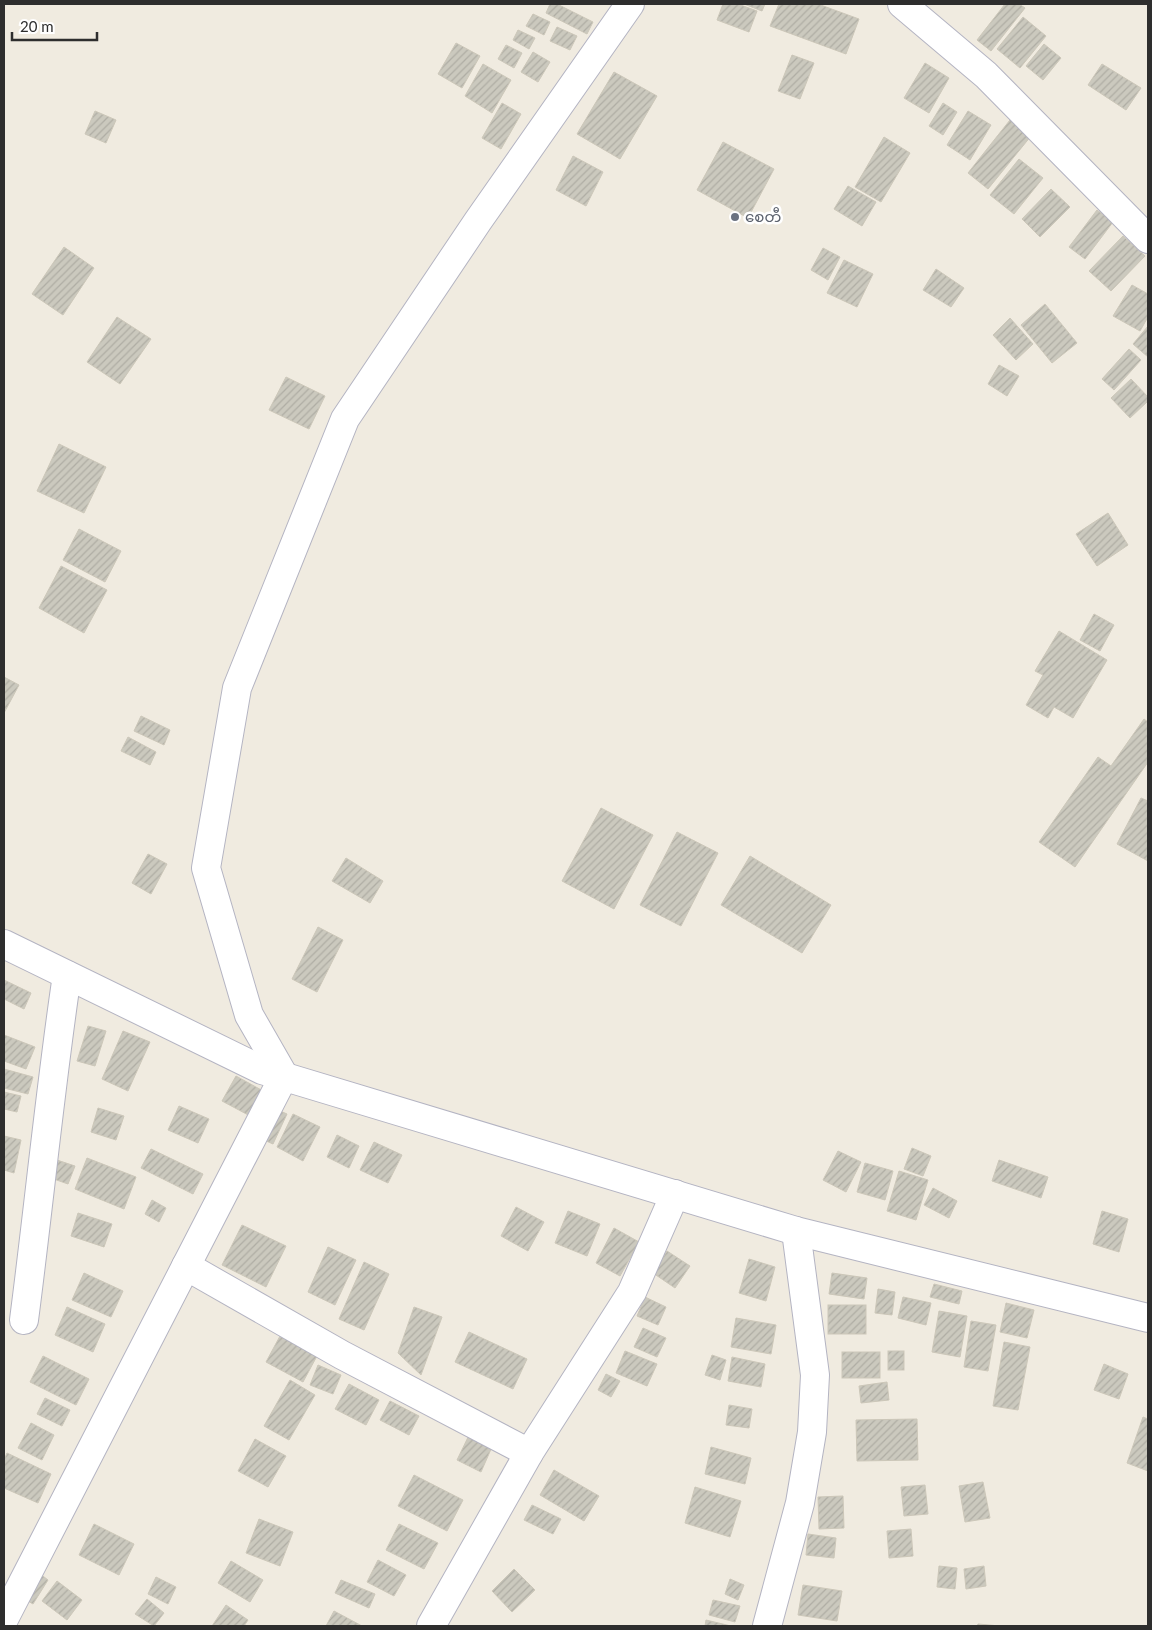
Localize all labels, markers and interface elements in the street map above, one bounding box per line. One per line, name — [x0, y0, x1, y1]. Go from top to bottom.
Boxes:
scale bar — [12, 10, 98, 42]
text: 20 m — [20, 17, 54, 35]
place label: စေတီ — [745, 207, 781, 225]
marker: စေတီ — [729, 211, 741, 223]

